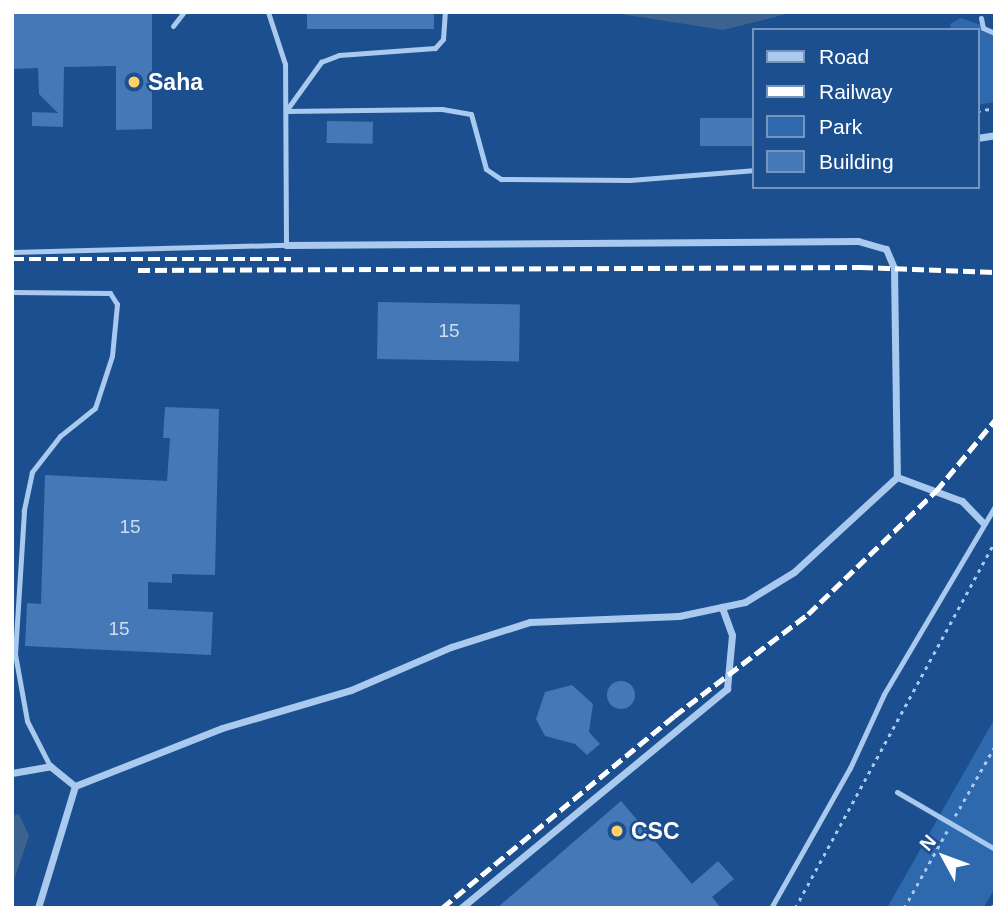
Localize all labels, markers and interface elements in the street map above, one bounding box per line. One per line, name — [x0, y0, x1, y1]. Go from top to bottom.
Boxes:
legend — [752, 28, 979, 189]
text: Road — [819, 45, 869, 68]
place label: Saha — [148, 68, 203, 96]
marker: Saha — [126, 74, 142, 90]
text: Railway — [819, 80, 893, 103]
text: Park — [819, 115, 862, 138]
text: Building — [819, 150, 894, 173]
house number: 15 — [438, 320, 460, 342]
house number: 15 — [119, 516, 141, 538]
house number: 15 — [108, 618, 130, 640]
place label: CSC — [631, 817, 680, 845]
north arrow — [909, 822, 979, 892]
marker: CSC — [609, 823, 625, 839]
text: N — [915, 831, 940, 855]

